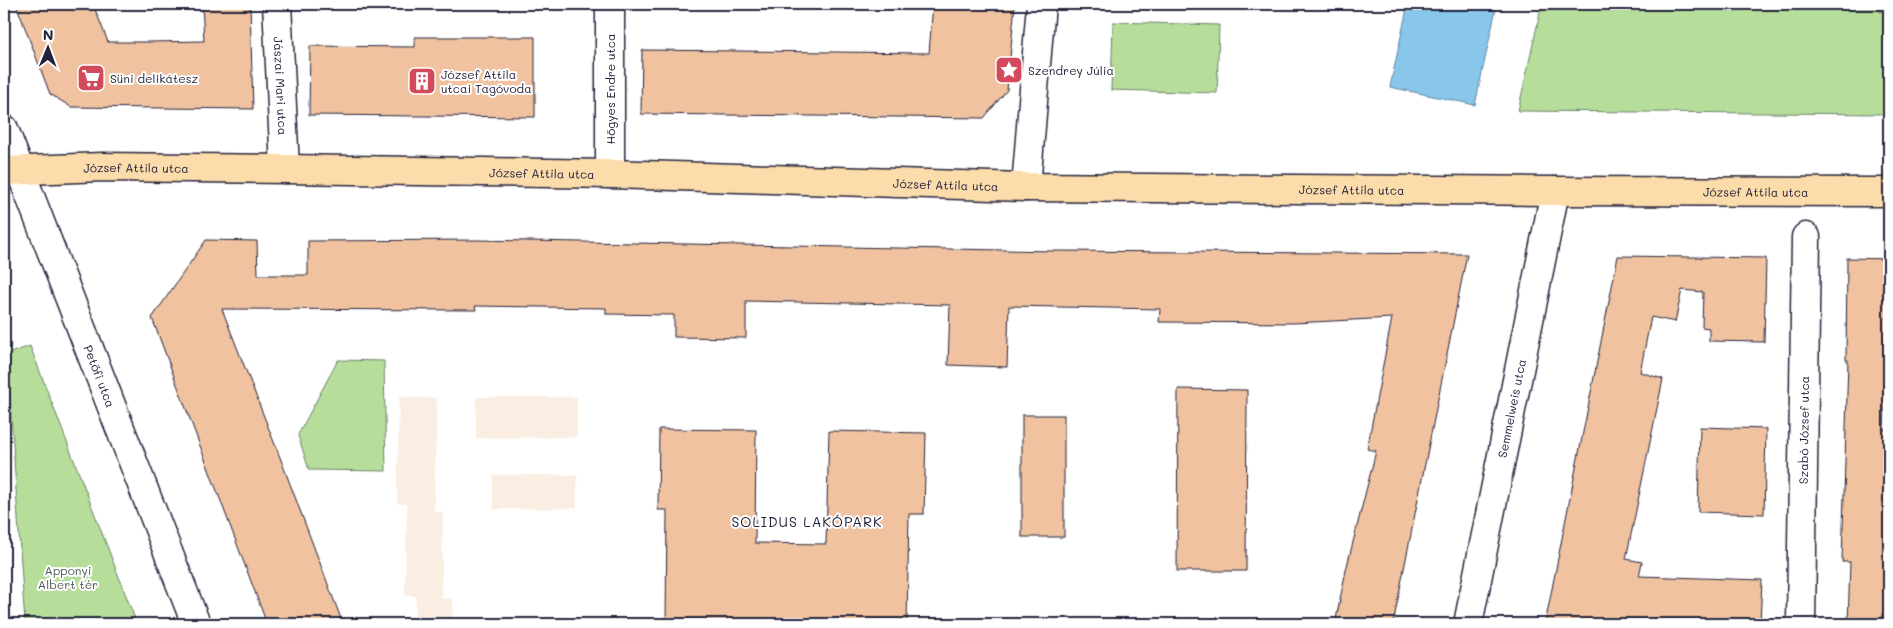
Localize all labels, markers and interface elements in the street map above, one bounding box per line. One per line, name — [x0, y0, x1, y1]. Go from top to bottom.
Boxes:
north arrow — [22, 22, 72, 72]
text: N — [43, 25, 54, 44]
street label: Hőgyes Endre utca — [602, 34, 618, 144]
street label: Jászai Mari utca — [271, 36, 291, 136]
place icon: Szendrey Júlia — [994, 55, 1024, 85]
place label: Szendrey Júlia — [1028, 62, 1114, 78]
supermarket icon: Süni delikátesz — [76, 63, 106, 93]
building icon: József Attila utcai Tagóvoda — [407, 66, 437, 96]
place label: József Attila utcai Tagóvoda — [441, 66, 532, 96]
place label: Süni delikátesz — [110, 70, 199, 86]
street label: József Attila utca — [83, 159, 189, 176]
street label: József Attila utca — [489, 164, 595, 182]
street label: József Attila utca — [893, 175, 999, 194]
street label: József Attila utca — [1299, 181, 1404, 198]
street label: József Attila utca — [1703, 183, 1808, 200]
street label: Petőfi utca — [80, 343, 119, 410]
street label: Semmelweis utca — [1494, 358, 1529, 459]
street label: Szabó József utca — [1795, 376, 1812, 484]
district label: SOLIDUS LAKÓPARK — [731, 512, 883, 531]
park label: Apponyi Albert tér — [38, 562, 98, 592]

